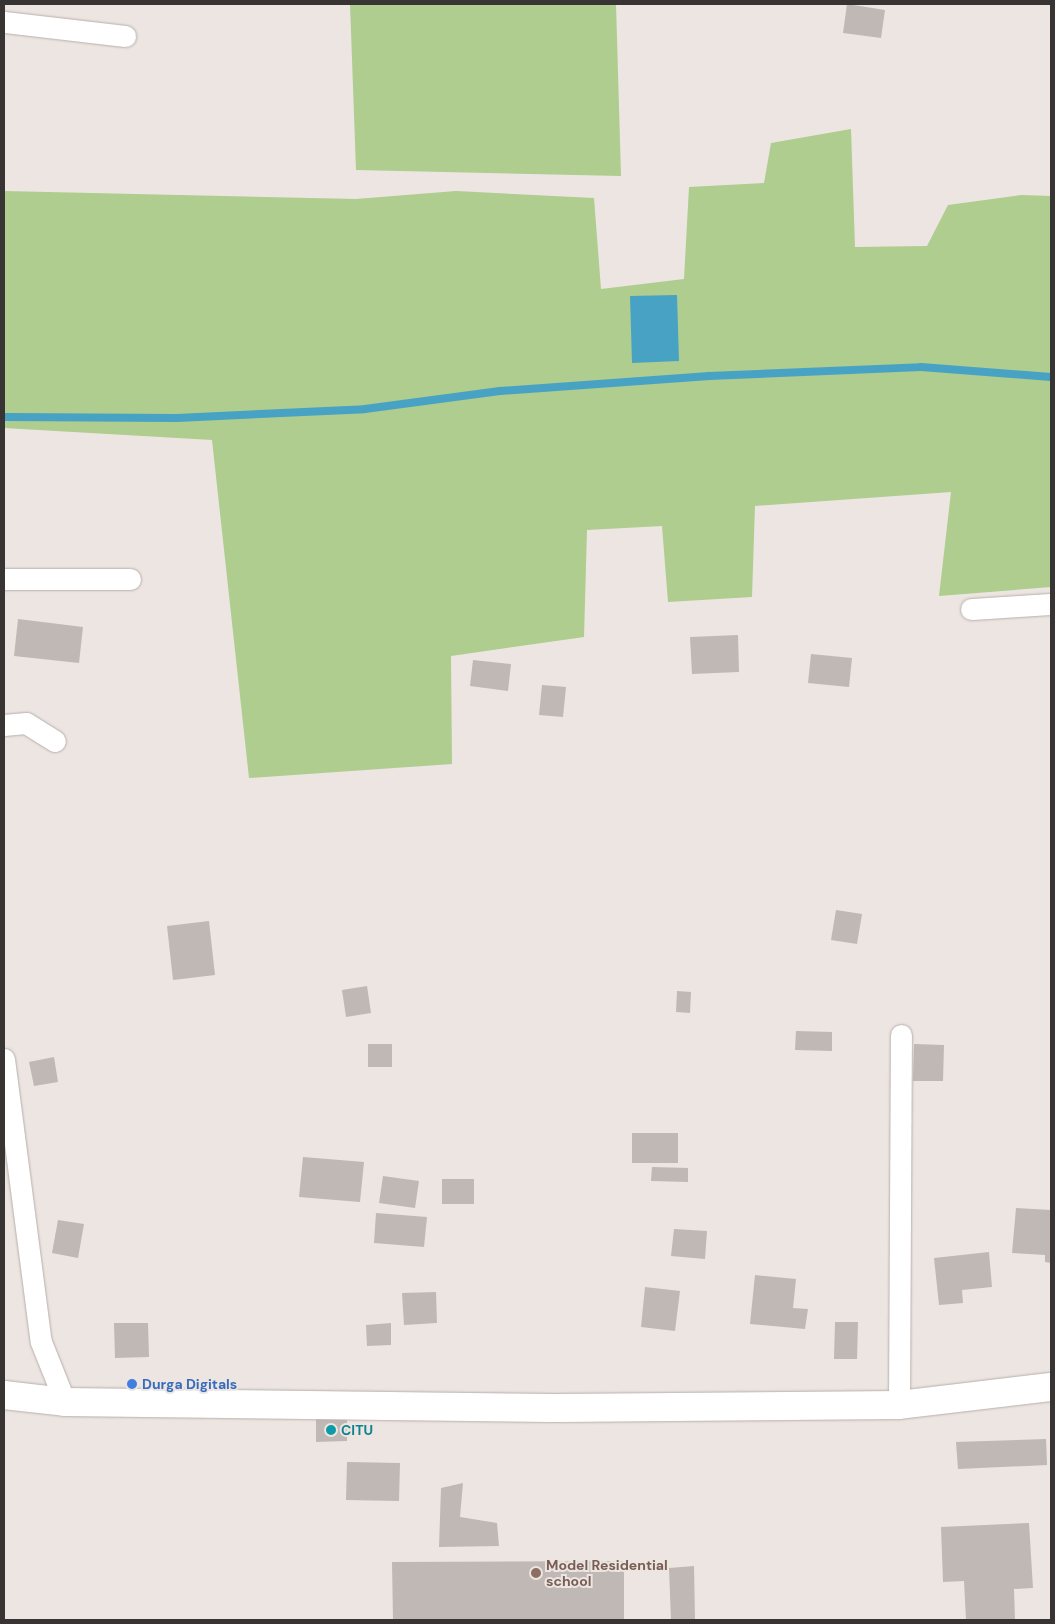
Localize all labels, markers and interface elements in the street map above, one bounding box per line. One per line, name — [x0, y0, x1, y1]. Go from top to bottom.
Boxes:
place label: Durga Digitals — [142, 1376, 237, 1392]
marker: Durga Digitals — [126, 1378, 138, 1390]
place label: CITU — [341, 1422, 373, 1438]
marker: CITU — [325, 1424, 337, 1436]
place label: Model Residential school — [546, 1557, 668, 1590]
marker: Model Residential school — [530, 1567, 542, 1579]

